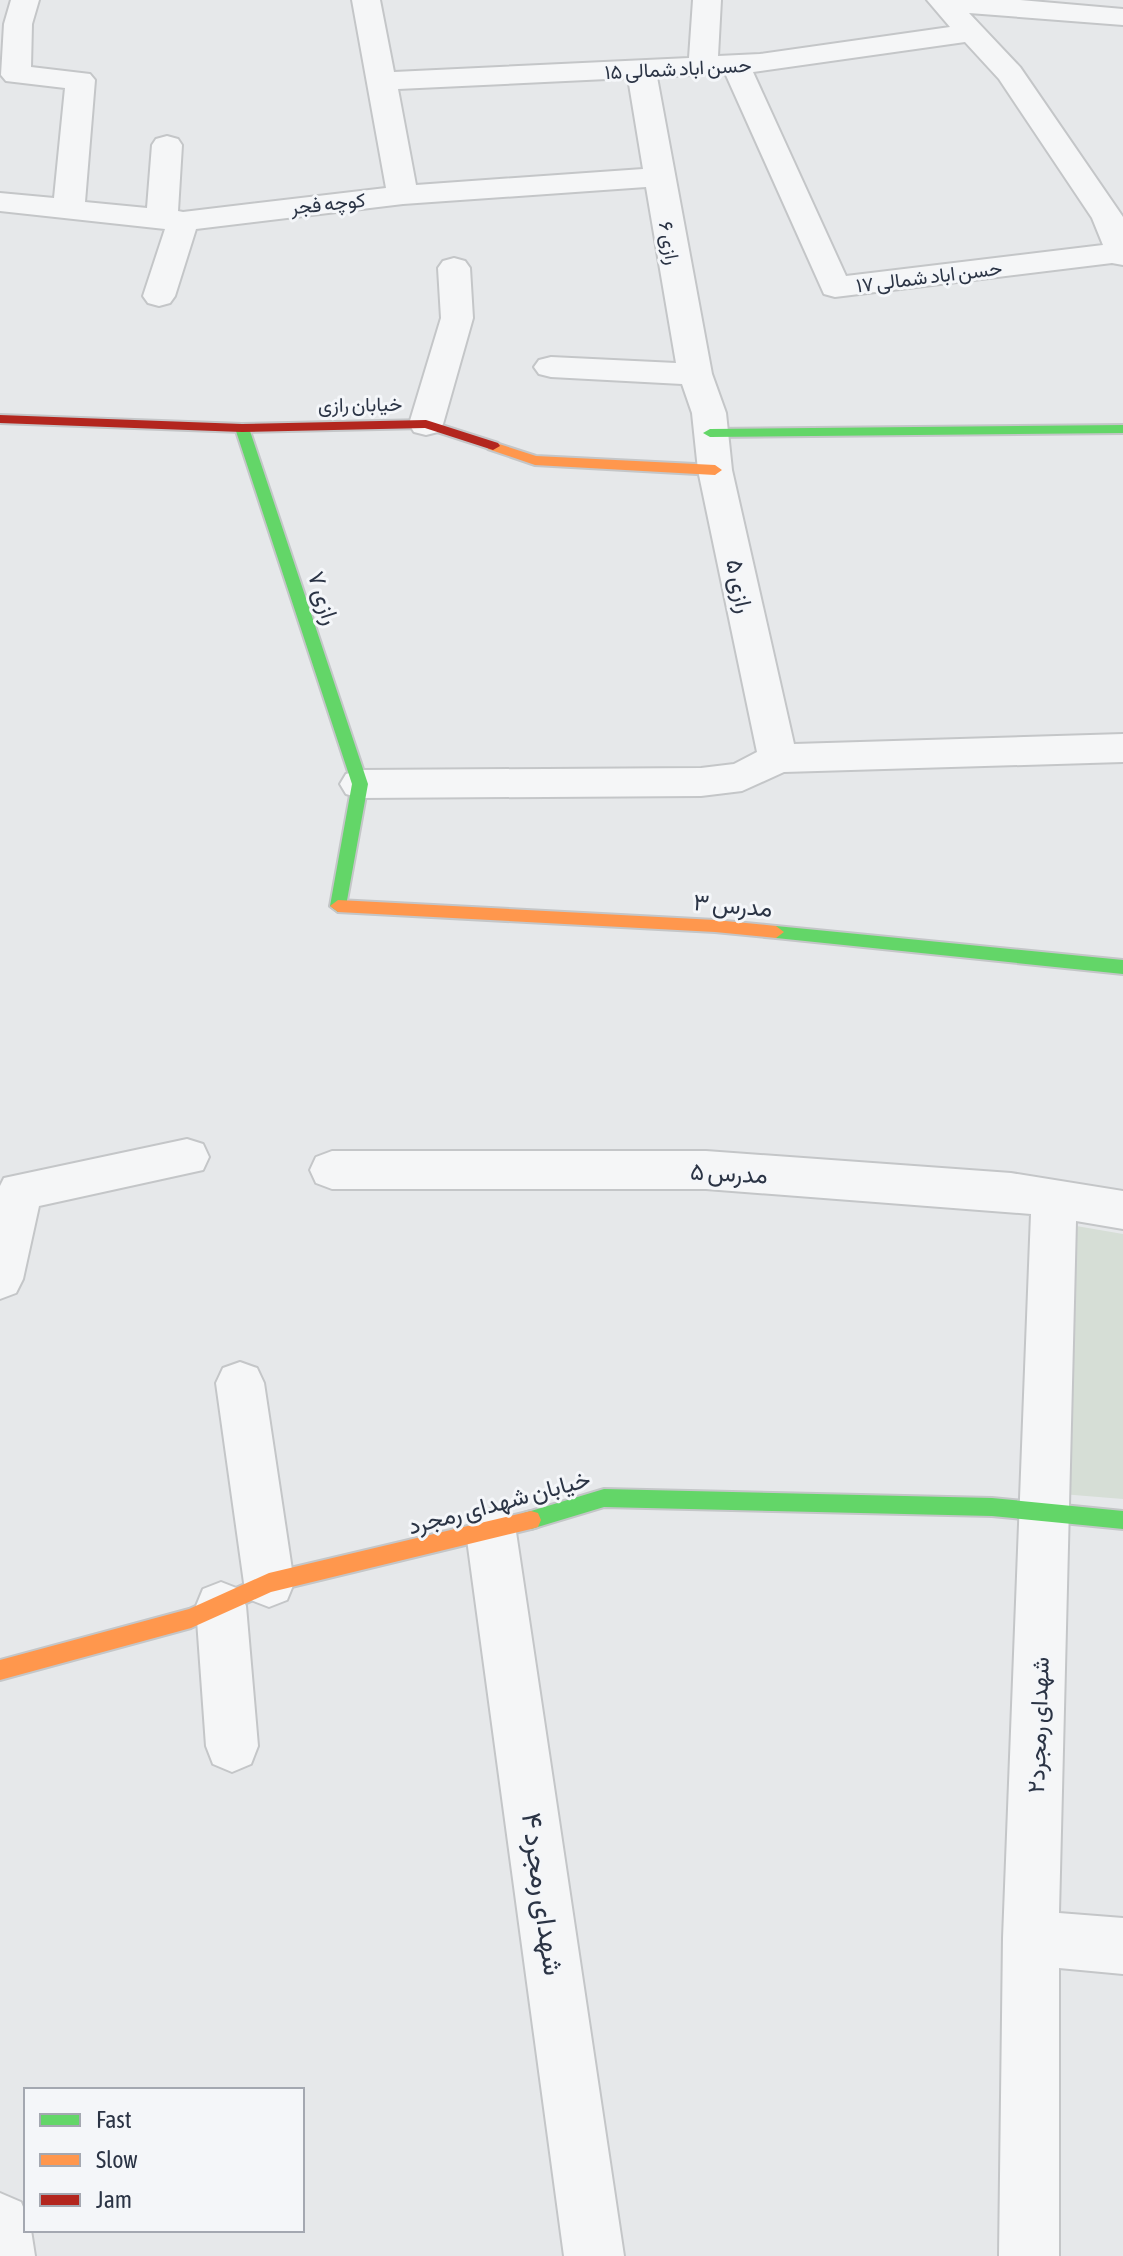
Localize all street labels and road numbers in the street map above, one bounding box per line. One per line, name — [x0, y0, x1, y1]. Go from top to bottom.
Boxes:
street label: حسن اباد شمالی ۱۵ — [604, 53, 752, 84]
street label: کوچه فجر — [289, 188, 367, 221]
street label: رازی ۶ — [653, 220, 685, 267]
street label: حسن اباد شمالی ۱۷ — [855, 256, 1003, 297]
street label: خیابان رازی — [318, 392, 402, 418]
street label: رازی ۵ — [719, 556, 759, 616]
street label: رازی ۷ — [301, 568, 345, 629]
street label: مدرس ۳ — [692, 888, 774, 924]
street label: مدرس ۵ — [689, 1157, 769, 1191]
street label: خیابان شهدای رمجرد — [405, 1465, 594, 1541]
street label: شهدای رمجرد۲ — [1022, 1656, 1056, 1794]
street label: شهدای رمجرد ۴ — [514, 1810, 570, 1978]

